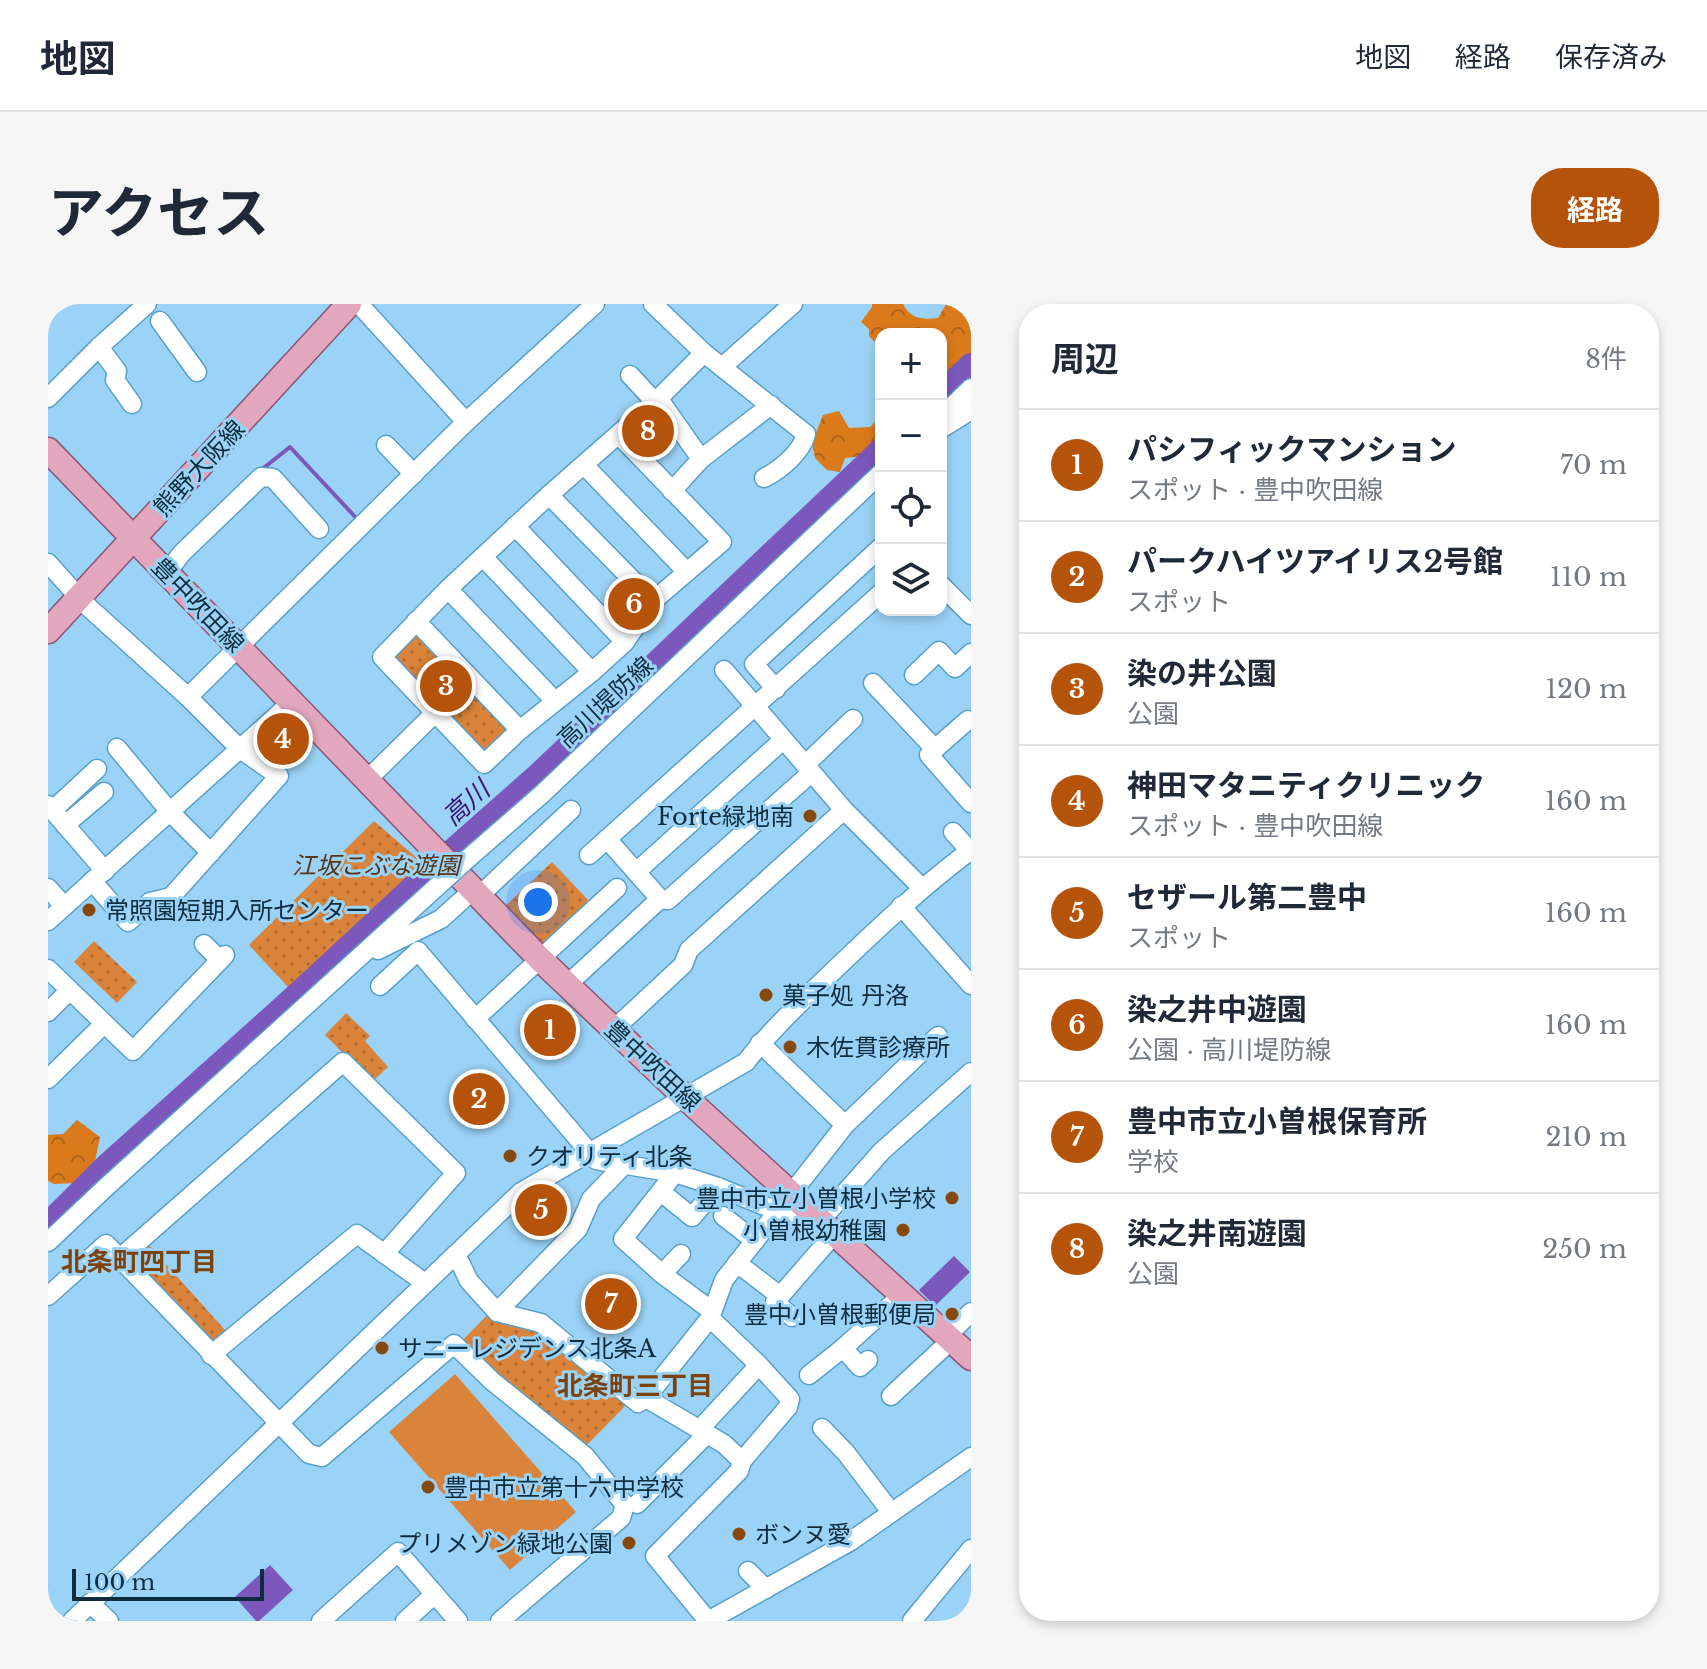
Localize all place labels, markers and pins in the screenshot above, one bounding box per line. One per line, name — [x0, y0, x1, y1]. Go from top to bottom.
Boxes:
pin: 8 — [622, 401, 674, 461]
pin: 6 — [608, 574, 660, 634]
pin: 3 — [420, 656, 472, 716]
pin: 4 — [257, 709, 309, 769]
place label: Forte緑地南 — [657, 802, 794, 831]
marker: Forte緑地南 — [801, 807, 819, 825]
place label: 常照園短期入所センター — [105, 896, 369, 925]
marker: 常照園短期入所センター — [80, 901, 98, 919]
place label: 菓子処 丹洛 — [782, 981, 909, 1010]
marker: 菓子処 丹洛 — [757, 986, 775, 1004]
pin: 1 — [524, 1000, 576, 1060]
place label: 木佐貫診療所 — [806, 1033, 950, 1062]
marker: 木佐貫診療所 — [781, 1038, 799, 1056]
pin: 2 — [453, 1069, 505, 1129]
place label: クオリティ北条 — [526, 1142, 693, 1171]
marker: クオリティ北条 — [501, 1147, 519, 1165]
pin: 5 — [515, 1180, 567, 1240]
place label: 豊中市立小曽根小学校 — [696, 1184, 936, 1213]
marker: 豊中市立小曽根小学校 — [943, 1189, 961, 1207]
place label: 小曽根幼稚園 — [743, 1216, 887, 1245]
marker: 小曽根幼稚園 — [894, 1221, 912, 1239]
pin: 7 — [585, 1274, 637, 1334]
place label: 豊中小曽根郵便局 — [744, 1300, 936, 1329]
marker: 豊中小曽根郵便局 — [943, 1305, 961, 1323]
place label: サニーレジデンス北条A — [398, 1334, 657, 1363]
marker: サニーレジデンス北条A — [373, 1339, 391, 1357]
place label: 豊中市立第十六中学校 — [444, 1473, 684, 1502]
marker: 豊中市立第十六中学校 — [419, 1478, 437, 1496]
place label: ボンヌ愛 — [755, 1520, 851, 1549]
marker: ボンヌ愛 — [730, 1525, 748, 1543]
place label: プリメゾン緑地公園 — [397, 1529, 613, 1558]
marker: プリメゾン緑地公園 — [620, 1534, 638, 1552]

